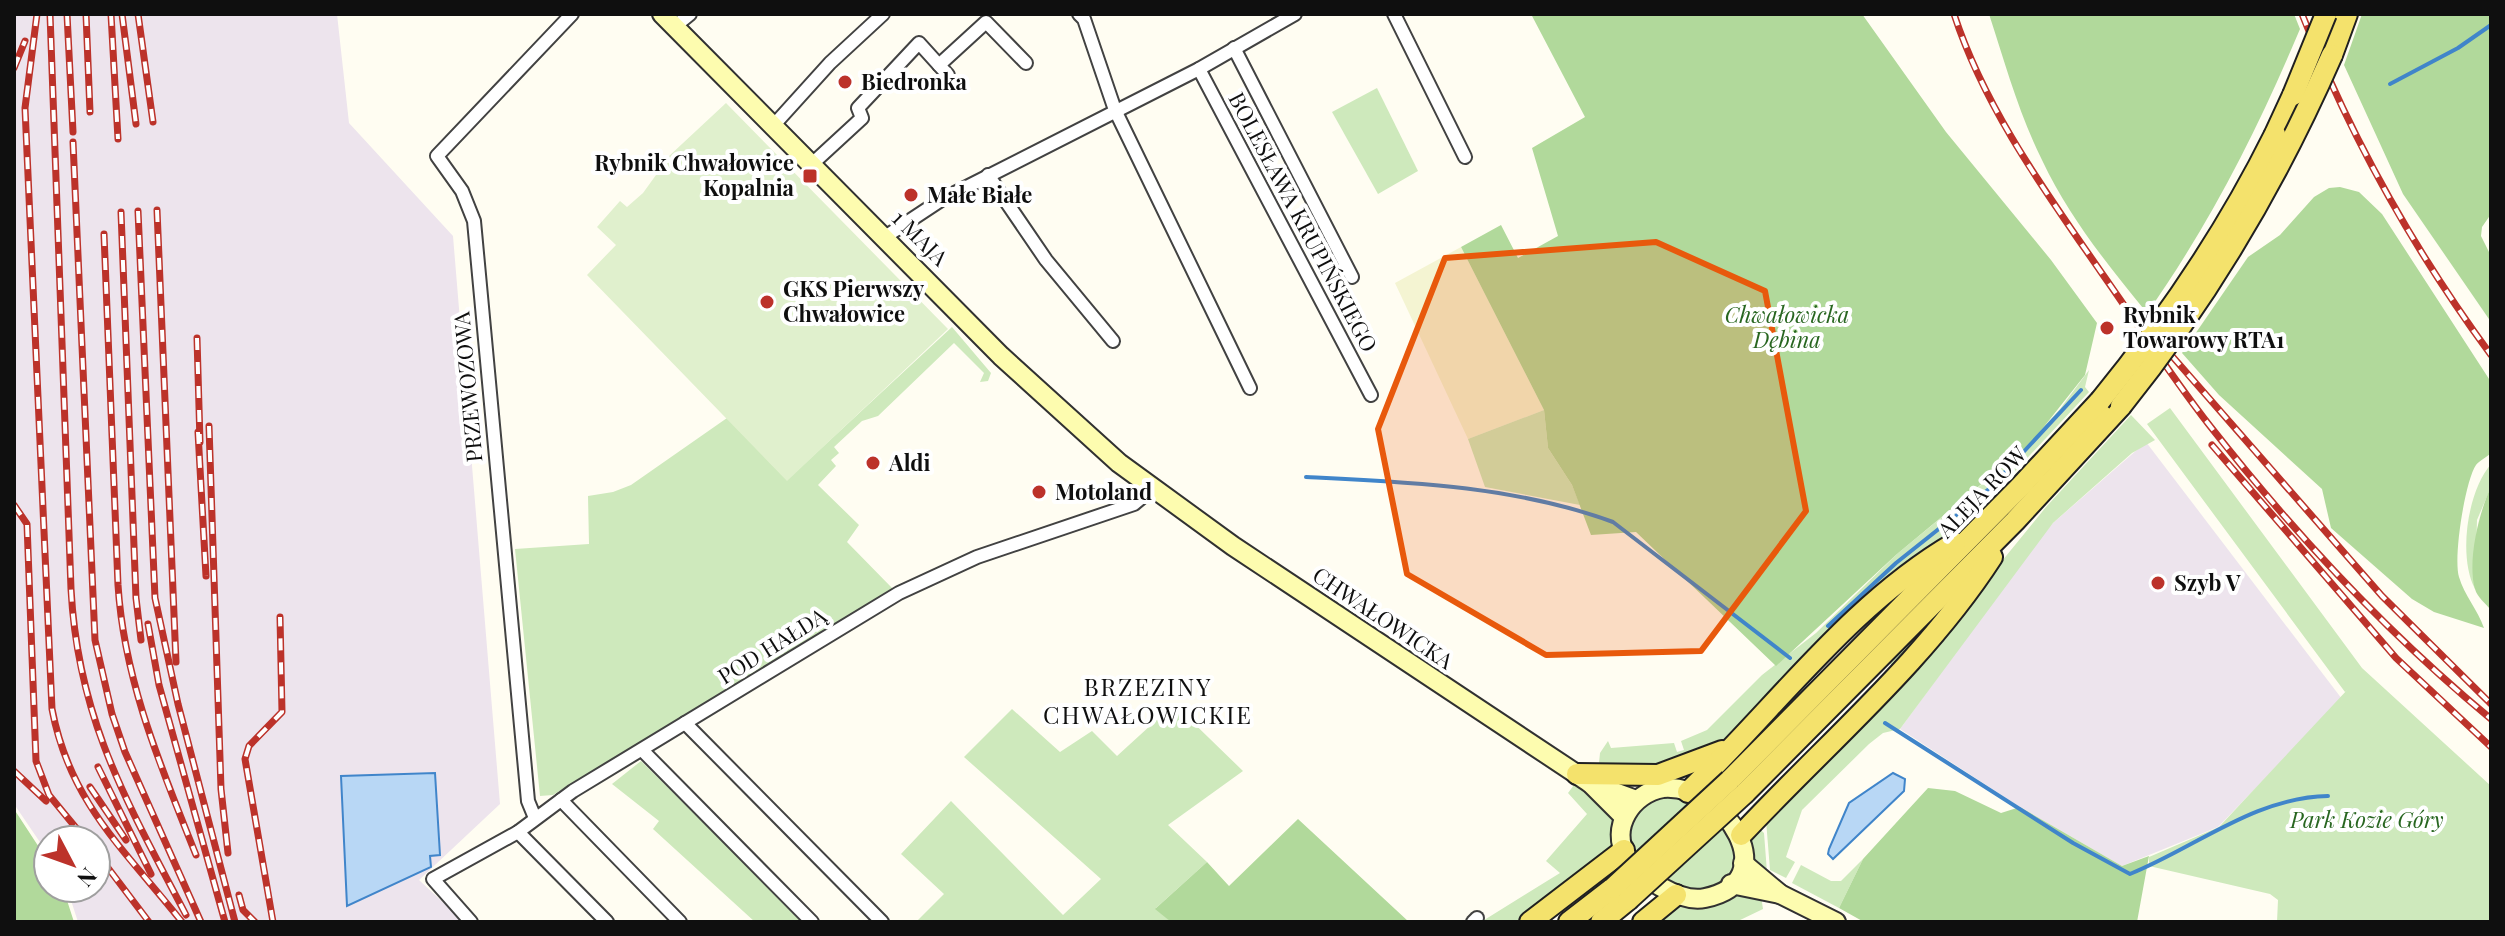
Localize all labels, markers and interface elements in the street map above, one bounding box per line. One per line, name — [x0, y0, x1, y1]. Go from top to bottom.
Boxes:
place label: Biedronka — [861, 66, 968, 96]
marker: Biedronka — [836, 73, 854, 91]
street label: BOLESŁAWA KRUPIŃSKIEGO — [1223, 86, 1385, 357]
place label: Rybnik Chwałowice Kopalnia — [594, 147, 795, 202]
marker: Rybnik Chwałowice Kopalnia — [801, 167, 819, 185]
place label: Małe Białe — [927, 179, 1032, 209]
marker: Małe Białe — [902, 186, 920, 204]
street label: 1 MAJA — [886, 203, 955, 272]
place label: GKS Pierwszy Chwałowice — [783, 273, 925, 328]
marker: GKS Pierwszy Chwałowice — [758, 293, 776, 311]
park label: Chwałowicka Dębina — [1725, 299, 1849, 354]
place label: Rybnik Towarowy RTA1 — [2123, 299, 2284, 354]
street label: PRZEWOZOWA — [445, 310, 489, 464]
marker: Rybnik Towarowy RTA1 — [2098, 319, 2116, 337]
street label: ALEJA ROW — [1929, 439, 2033, 544]
place label: Aldi — [888, 447, 930, 477]
marker: Aldi — [864, 454, 882, 472]
place label: Motoland — [1055, 476, 1152, 506]
marker: Motoland — [1030, 483, 1048, 501]
street label: CHWAŁOWICKA — [1307, 559, 1460, 675]
place label: Szyb V — [2174, 567, 2241, 597]
marker: Szyb V — [2149, 574, 2167, 592]
street label: POD HAŁDĄ — [711, 599, 832, 690]
district label: BRZEZINY CHWAŁOWICKIE — [1043, 670, 1253, 730]
park label: Park Kozie Góry — [2289, 804, 2444, 834]
north arrow — [32, 824, 112, 904]
text: N — [71, 862, 104, 894]

